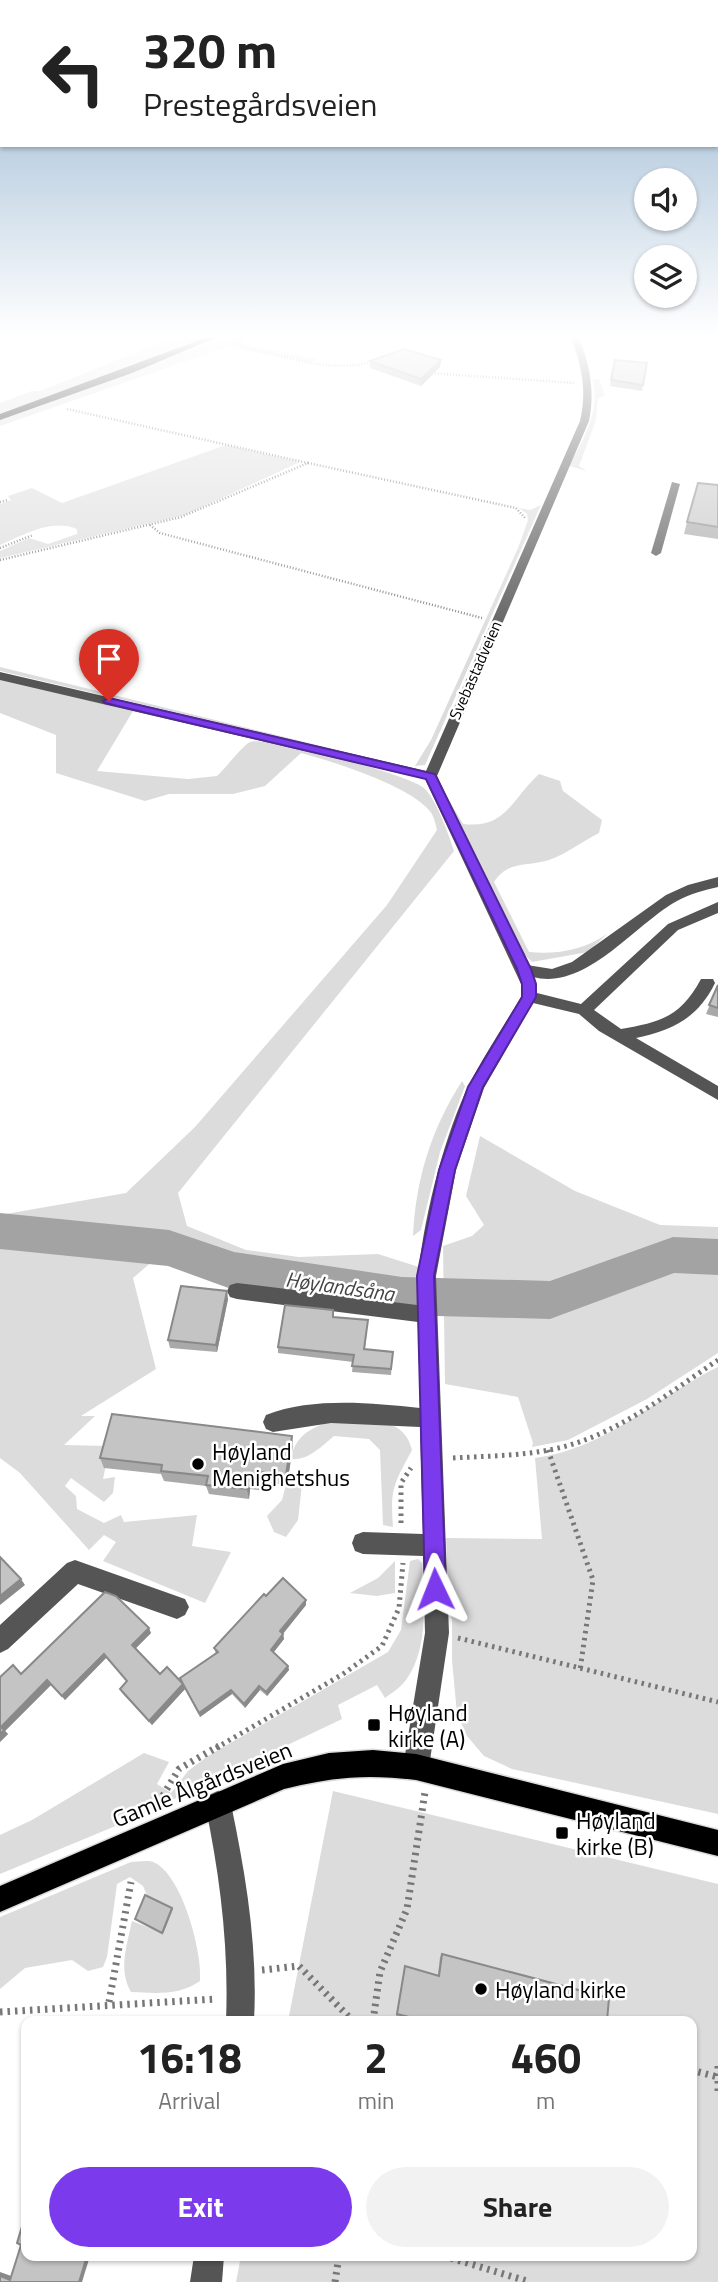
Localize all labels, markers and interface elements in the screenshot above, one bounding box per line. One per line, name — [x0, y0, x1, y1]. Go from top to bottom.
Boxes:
text: 320 m — [143, 12, 277, 87]
icon: left — [28, 28, 119, 119]
text: Prestegårdsveien — [143, 80, 378, 128]
map controls — [634, 168, 697, 308]
button: sound — [634, 168, 697, 231]
button: layers — [634, 245, 697, 308]
street label: Svebastadveien — [442, 617, 508, 723]
pin — [79, 629, 139, 701]
icon: arrive — [90, 640, 128, 678]
water label: Høylandsåna — [284, 1263, 398, 1310]
place label: Høyland Menighetshus — [212, 1434, 350, 1495]
marker: Høyland Menighetshus — [190, 1456, 206, 1472]
position arrow — [398, 1552, 472, 1626]
place label: Høyland kirke (A) — [388, 1695, 468, 1756]
marker: Høyland kirke (A) — [366, 1717, 382, 1733]
street label: Gamle Ålgårdsveien — [107, 1732, 297, 1836]
place label: Høyland kirke (B) — [576, 1803, 656, 1864]
marker: Høyland kirke (B) — [554, 1825, 570, 1841]
place label: Høyland kirke — [495, 1972, 626, 2007]
marker: Høyland kirke — [473, 1981, 489, 1997]
text: 16:18 — [137, 2025, 242, 2089]
text: 2 — [364, 2025, 388, 2089]
text: 460 — [510, 2025, 581, 2089]
text: Arrival — [158, 2083, 221, 2118]
text: min — [358, 2083, 394, 2118]
text: m — [536, 2083, 555, 2118]
button: Exit — [49, 2167, 352, 2247]
button: Share — [366, 2167, 669, 2247]

